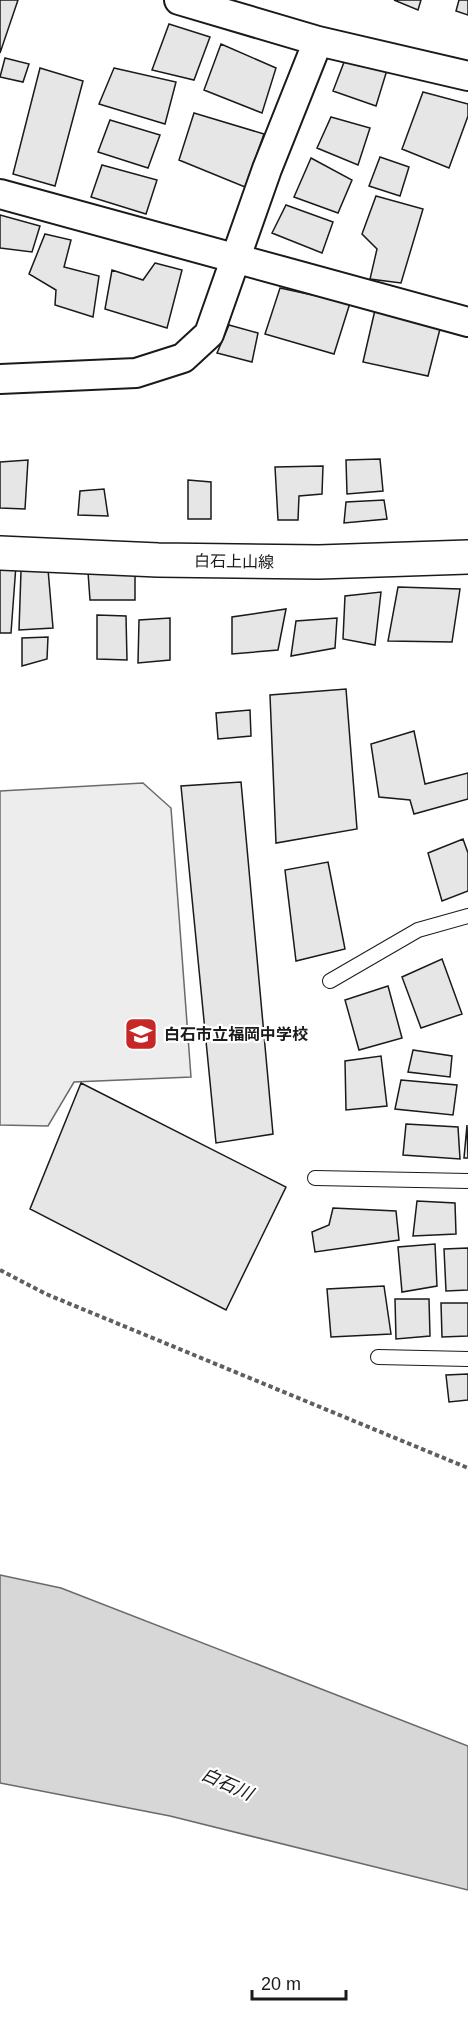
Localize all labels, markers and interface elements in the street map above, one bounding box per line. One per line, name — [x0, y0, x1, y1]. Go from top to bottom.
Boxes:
street label: 白石上山線 — [194, 552, 274, 571]
school or university icon: 白石市立福岡中学校 — [123, 1016, 159, 1052]
place label: 白石市立福岡中学校 — [164, 1026, 308, 1043]
water label: 白石川 — [198, 1764, 258, 1805]
scale bar — [252, 1963, 346, 2001]
text: 20 m — [261, 1974, 301, 1994]

